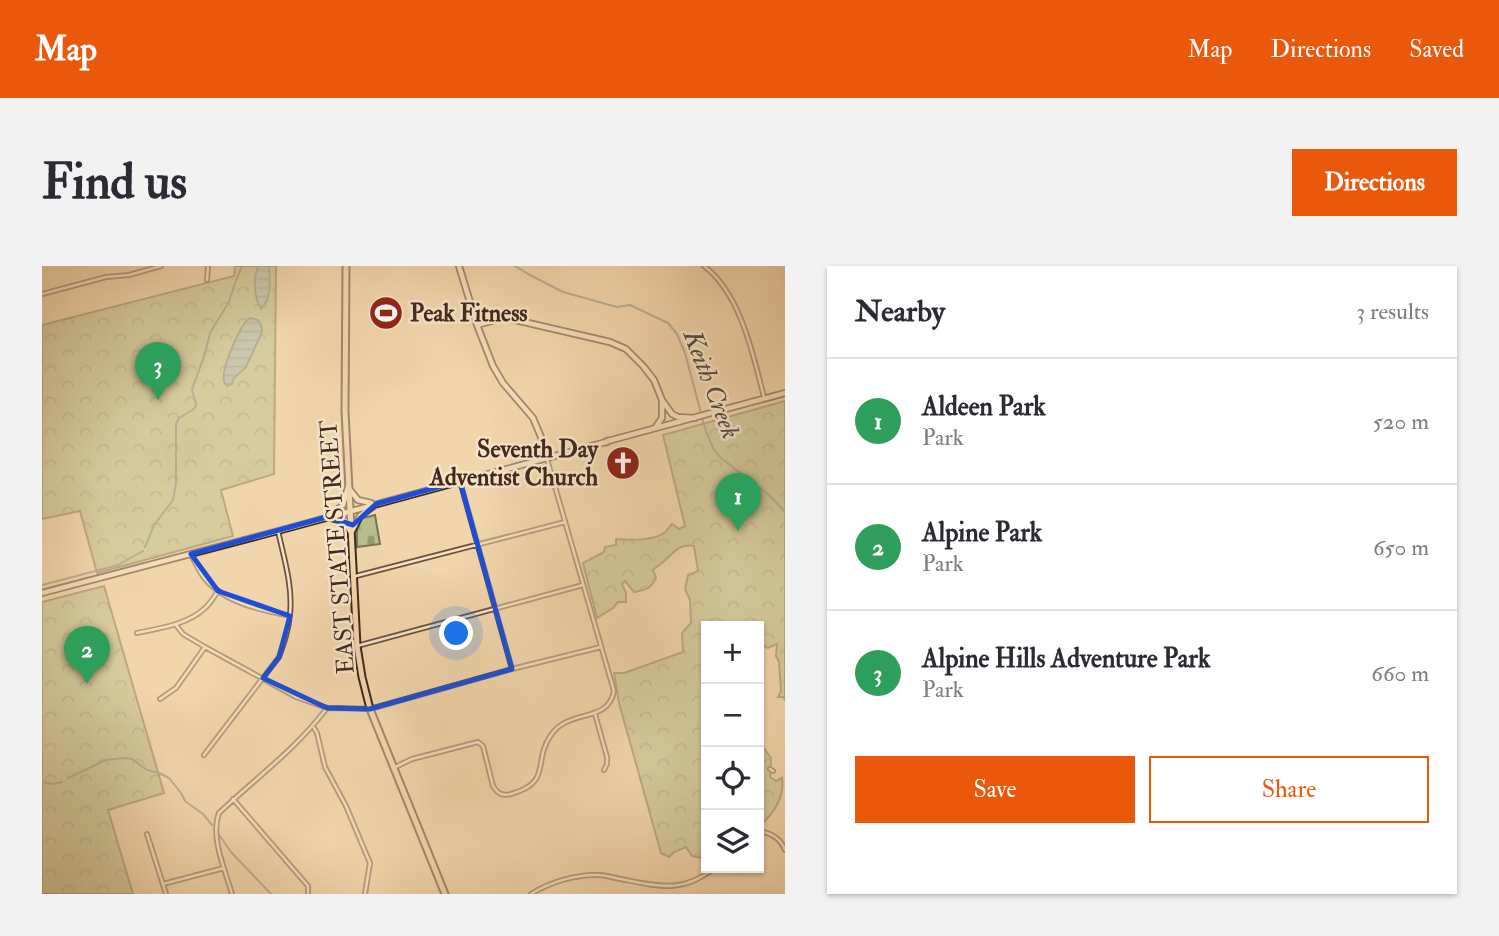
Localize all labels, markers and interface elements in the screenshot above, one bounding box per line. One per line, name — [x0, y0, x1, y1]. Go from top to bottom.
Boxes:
text: Map — [35, 29, 97, 70]
text: Map — [1187, 34, 1232, 65]
text: Directions — [1270, 34, 1371, 65]
text: Saved — [1409, 34, 1464, 65]
button: Directions — [1292, 149, 1457, 216]
text: Find us — [42, 152, 187, 213]
text: Nearby — [855, 293, 945, 330]
sports icon: Peak Fitness — [367, 294, 405, 332]
text: 3 results — [1356, 297, 1429, 326]
place label: Peak Fitness — [410, 298, 528, 329]
water label: Keith Creek — [675, 324, 746, 443]
pin: 3 — [135, 342, 181, 400]
text: Aldeen Park — [922, 391, 1046, 423]
text: 1 — [874, 407, 882, 436]
text: 520 m — [1373, 407, 1429, 436]
street label: EAST STATE STREET — [313, 419, 362, 675]
text: Park — [922, 423, 964, 452]
place label: Seventh Day Adventist Church — [429, 434, 599, 493]
church icon: Seventh Day Adventist Church — [604, 444, 642, 482]
pin: 1 — [715, 473, 761, 531]
text: Alpine Park — [922, 517, 1042, 549]
text: 2 — [872, 533, 884, 562]
text: 650 m — [1373, 533, 1429, 562]
text: Park — [922, 549, 964, 578]
your location — [439, 616, 473, 650]
map controls — [701, 621, 764, 873]
button: + — [701, 621, 764, 684]
pin: 2 — [64, 626, 110, 684]
text: Alpine Hills Adventure Park — [922, 643, 1210, 675]
text: 3 — [874, 659, 882, 688]
text: 660 m — [1371, 659, 1429, 688]
text: Park — [922, 675, 964, 704]
button: − — [701, 684, 764, 747]
button: locate — [701, 747, 764, 810]
button: Save — [855, 756, 1135, 823]
button: Share — [1149, 756, 1429, 823]
button: layers — [701, 810, 764, 873]

